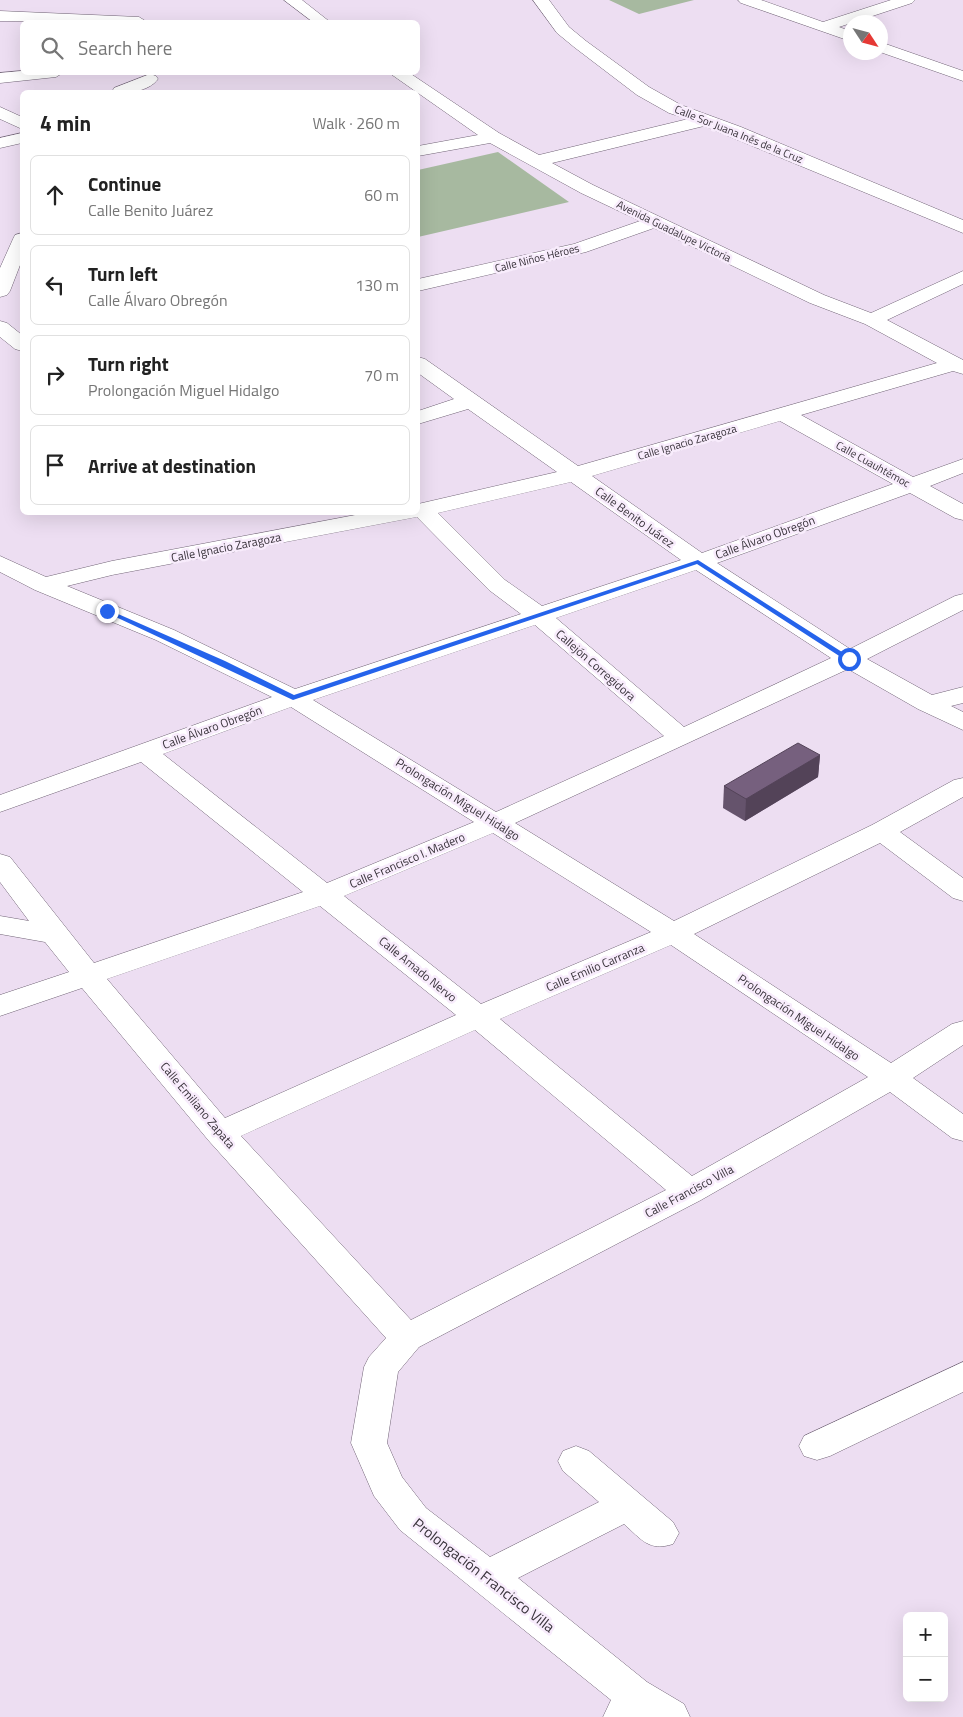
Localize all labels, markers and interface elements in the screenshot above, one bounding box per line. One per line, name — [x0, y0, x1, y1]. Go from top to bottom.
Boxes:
north arrow — [843, 15, 888, 60]
search box — [20, 20, 420, 75]
text: Search here — [78, 33, 172, 62]
icon: search — [38, 34, 66, 62]
street label: Calle Sor Juana Inés de la Cruz — [672, 101, 806, 167]
text: 4 min — [40, 107, 91, 139]
text: Walk · 260 m — [312, 111, 400, 135]
text: Continue — [88, 169, 161, 198]
icon: ahead — [41, 181, 69, 209]
text: 60 m — [364, 183, 399, 207]
street label: Avenida Guadalupe Victoria — [614, 196, 734, 266]
text: Calle Benito Juárez — [88, 198, 213, 222]
street label: Calle Niños Héroes — [493, 240, 581, 276]
text: Turn left — [88, 259, 158, 288]
icon: left — [41, 271, 69, 299]
text: 130 m — [355, 273, 399, 297]
text: Calle Álvaro Obregón — [88, 288, 228, 312]
text: Turn right — [88, 349, 169, 378]
icon: right — [41, 361, 69, 389]
text: 70 m — [364, 363, 399, 387]
text: Prolongación Miguel Hidalgo — [88, 378, 279, 402]
street label: Calle Ignacio Zaragoza — [636, 420, 739, 464]
street label: Calle Cuauhtémoc — [833, 437, 913, 491]
icon: arrive — [41, 451, 69, 479]
text: Arrive at destination — [88, 451, 256, 480]
street label: Calle Benito Juárez — [591, 482, 679, 552]
street label: Calle Álvaro Obregón — [713, 510, 817, 564]
street label: Calle Ignacio Zaragoza — [169, 527, 283, 567]
route end — [96, 600, 119, 623]
street label: Callejón Corregidora — [552, 625, 640, 705]
route start — [838, 648, 861, 671]
street label: Calle Álvaro Obregón — [160, 700, 264, 754]
street label: Prolongación Miguel Hidalgo — [392, 753, 524, 845]
street label: Calle Francisco I. Madero — [346, 827, 468, 893]
street label: Calle Amado Nervo — [375, 932, 461, 1006]
street label: Calle Emilio Carranza — [543, 938, 647, 996]
street label: Prolongación Miguel Hidalgo — [734, 969, 864, 1065]
street label: Calle Emiliano Zapata — [156, 1058, 240, 1152]
street label: Calle Francisco Villa — [641, 1160, 737, 1222]
street label: Prolongación Francisco Villa — [408, 1512, 560, 1638]
map controls — [903, 1612, 948, 1702]
button: + — [903, 1612, 948, 1657]
button: − — [903, 1657, 948, 1702]

